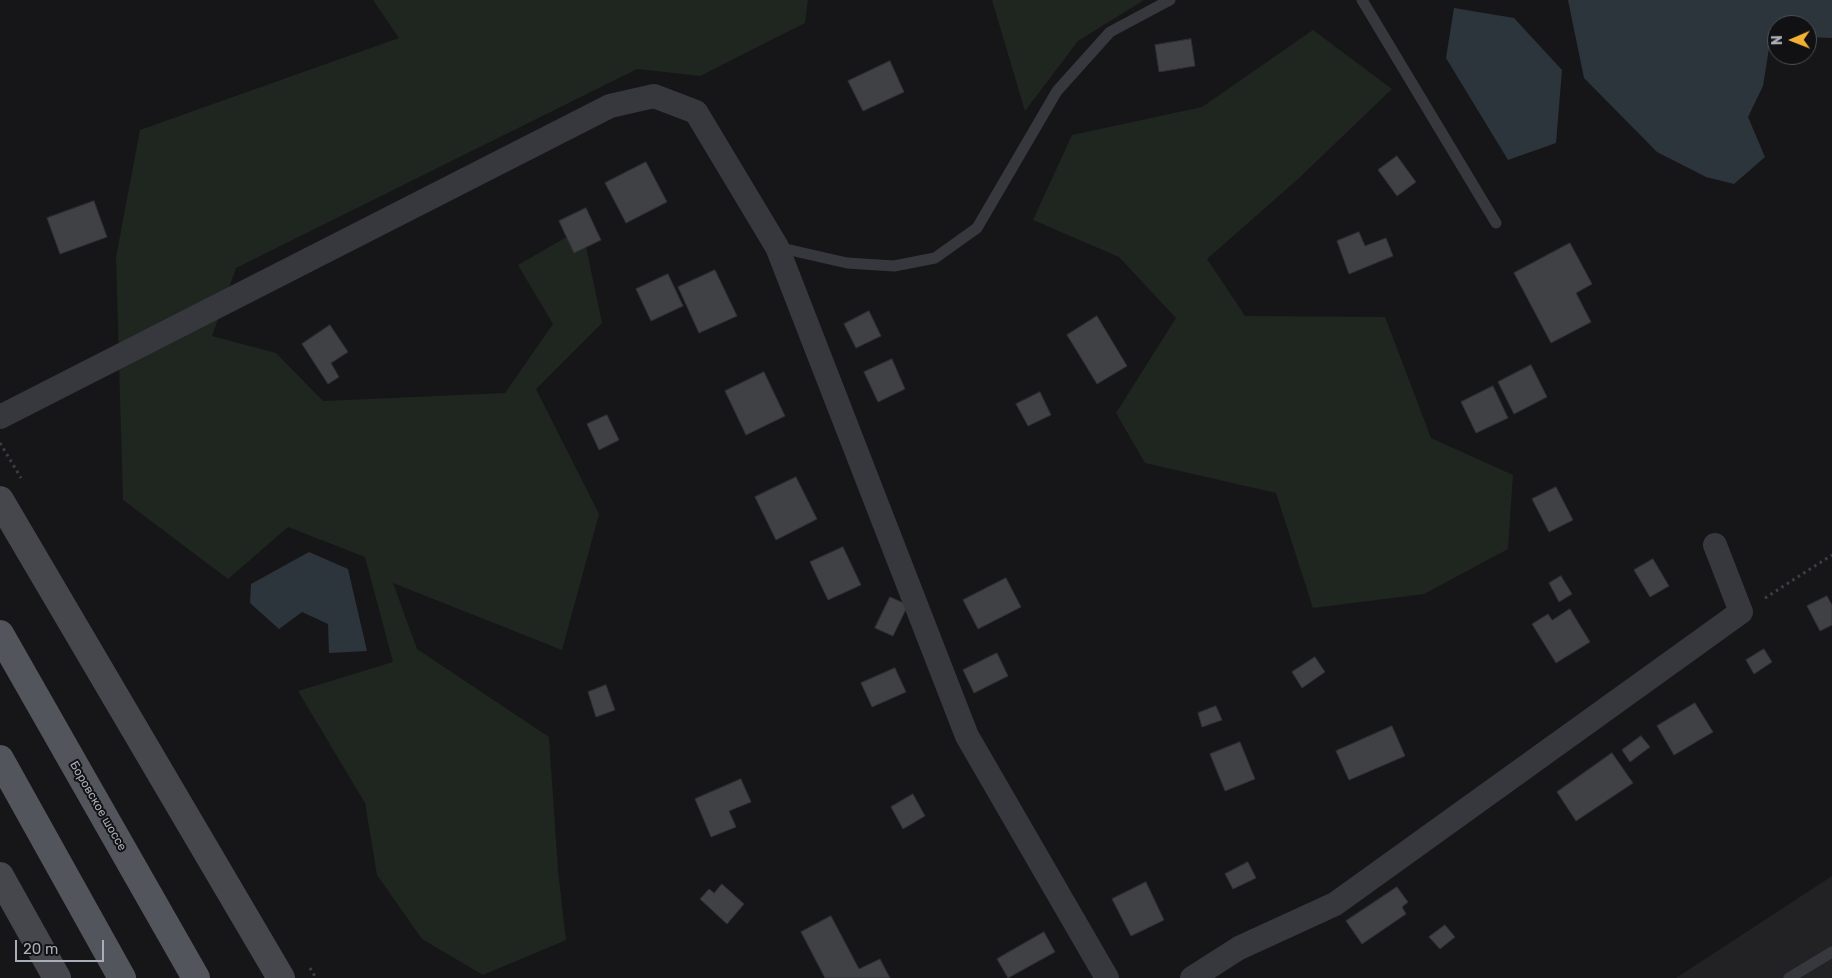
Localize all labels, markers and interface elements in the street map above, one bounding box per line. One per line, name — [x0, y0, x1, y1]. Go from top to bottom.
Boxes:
north arrow — [1767, 15, 1817, 65]
text: N — [1769, 35, 1786, 45]
street label: Боровское шоссе — [67, 759, 129, 853]
scale bar — [18, 930, 106, 962]
text: 20 m — [23, 940, 58, 958]

